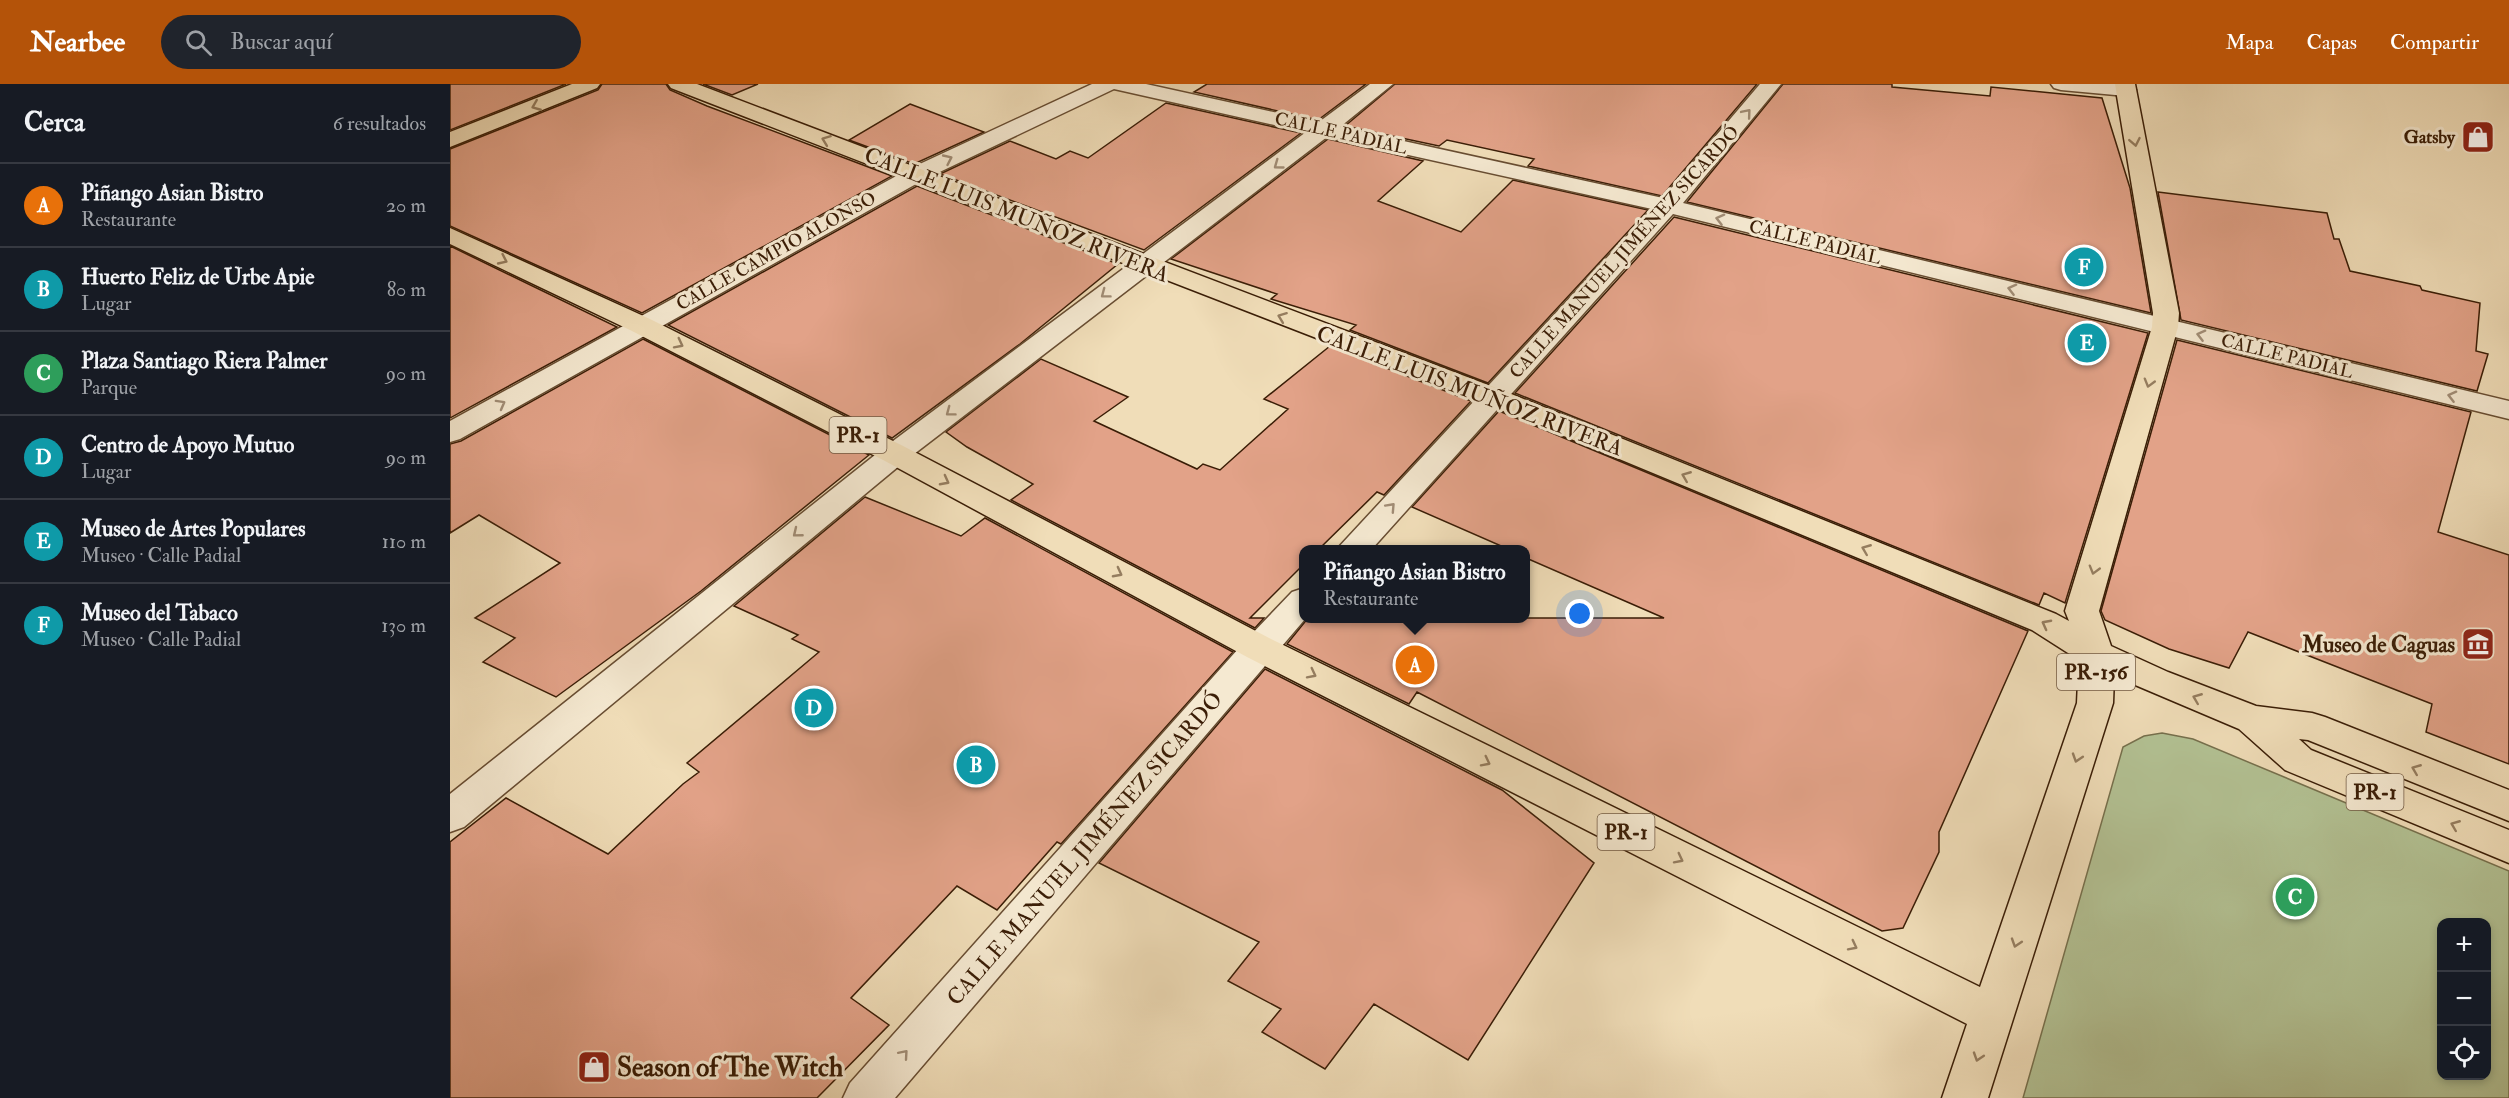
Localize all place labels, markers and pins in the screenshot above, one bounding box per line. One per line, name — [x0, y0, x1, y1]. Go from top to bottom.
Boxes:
shop icon: Gatsby — [2460, 119, 2496, 155]
place label: Gatsby — [2404, 126, 2456, 149]
pin: F — [2064, 244, 2104, 290]
pin: E — [2068, 320, 2106, 366]
museum icon: Museo de Caguas — [2460, 626, 2496, 662]
place label: Museo de Caguas — [2301, 631, 2455, 660]
pin: A — [1396, 642, 1434, 688]
pin: D — [794, 686, 834, 730]
pin: B — [956, 742, 996, 788]
pin: C — [2276, 874, 2314, 920]
shop icon: Season of The Witch — [576, 1049, 612, 1085]
place label: Season of The Witch — [617, 1051, 844, 1084]

